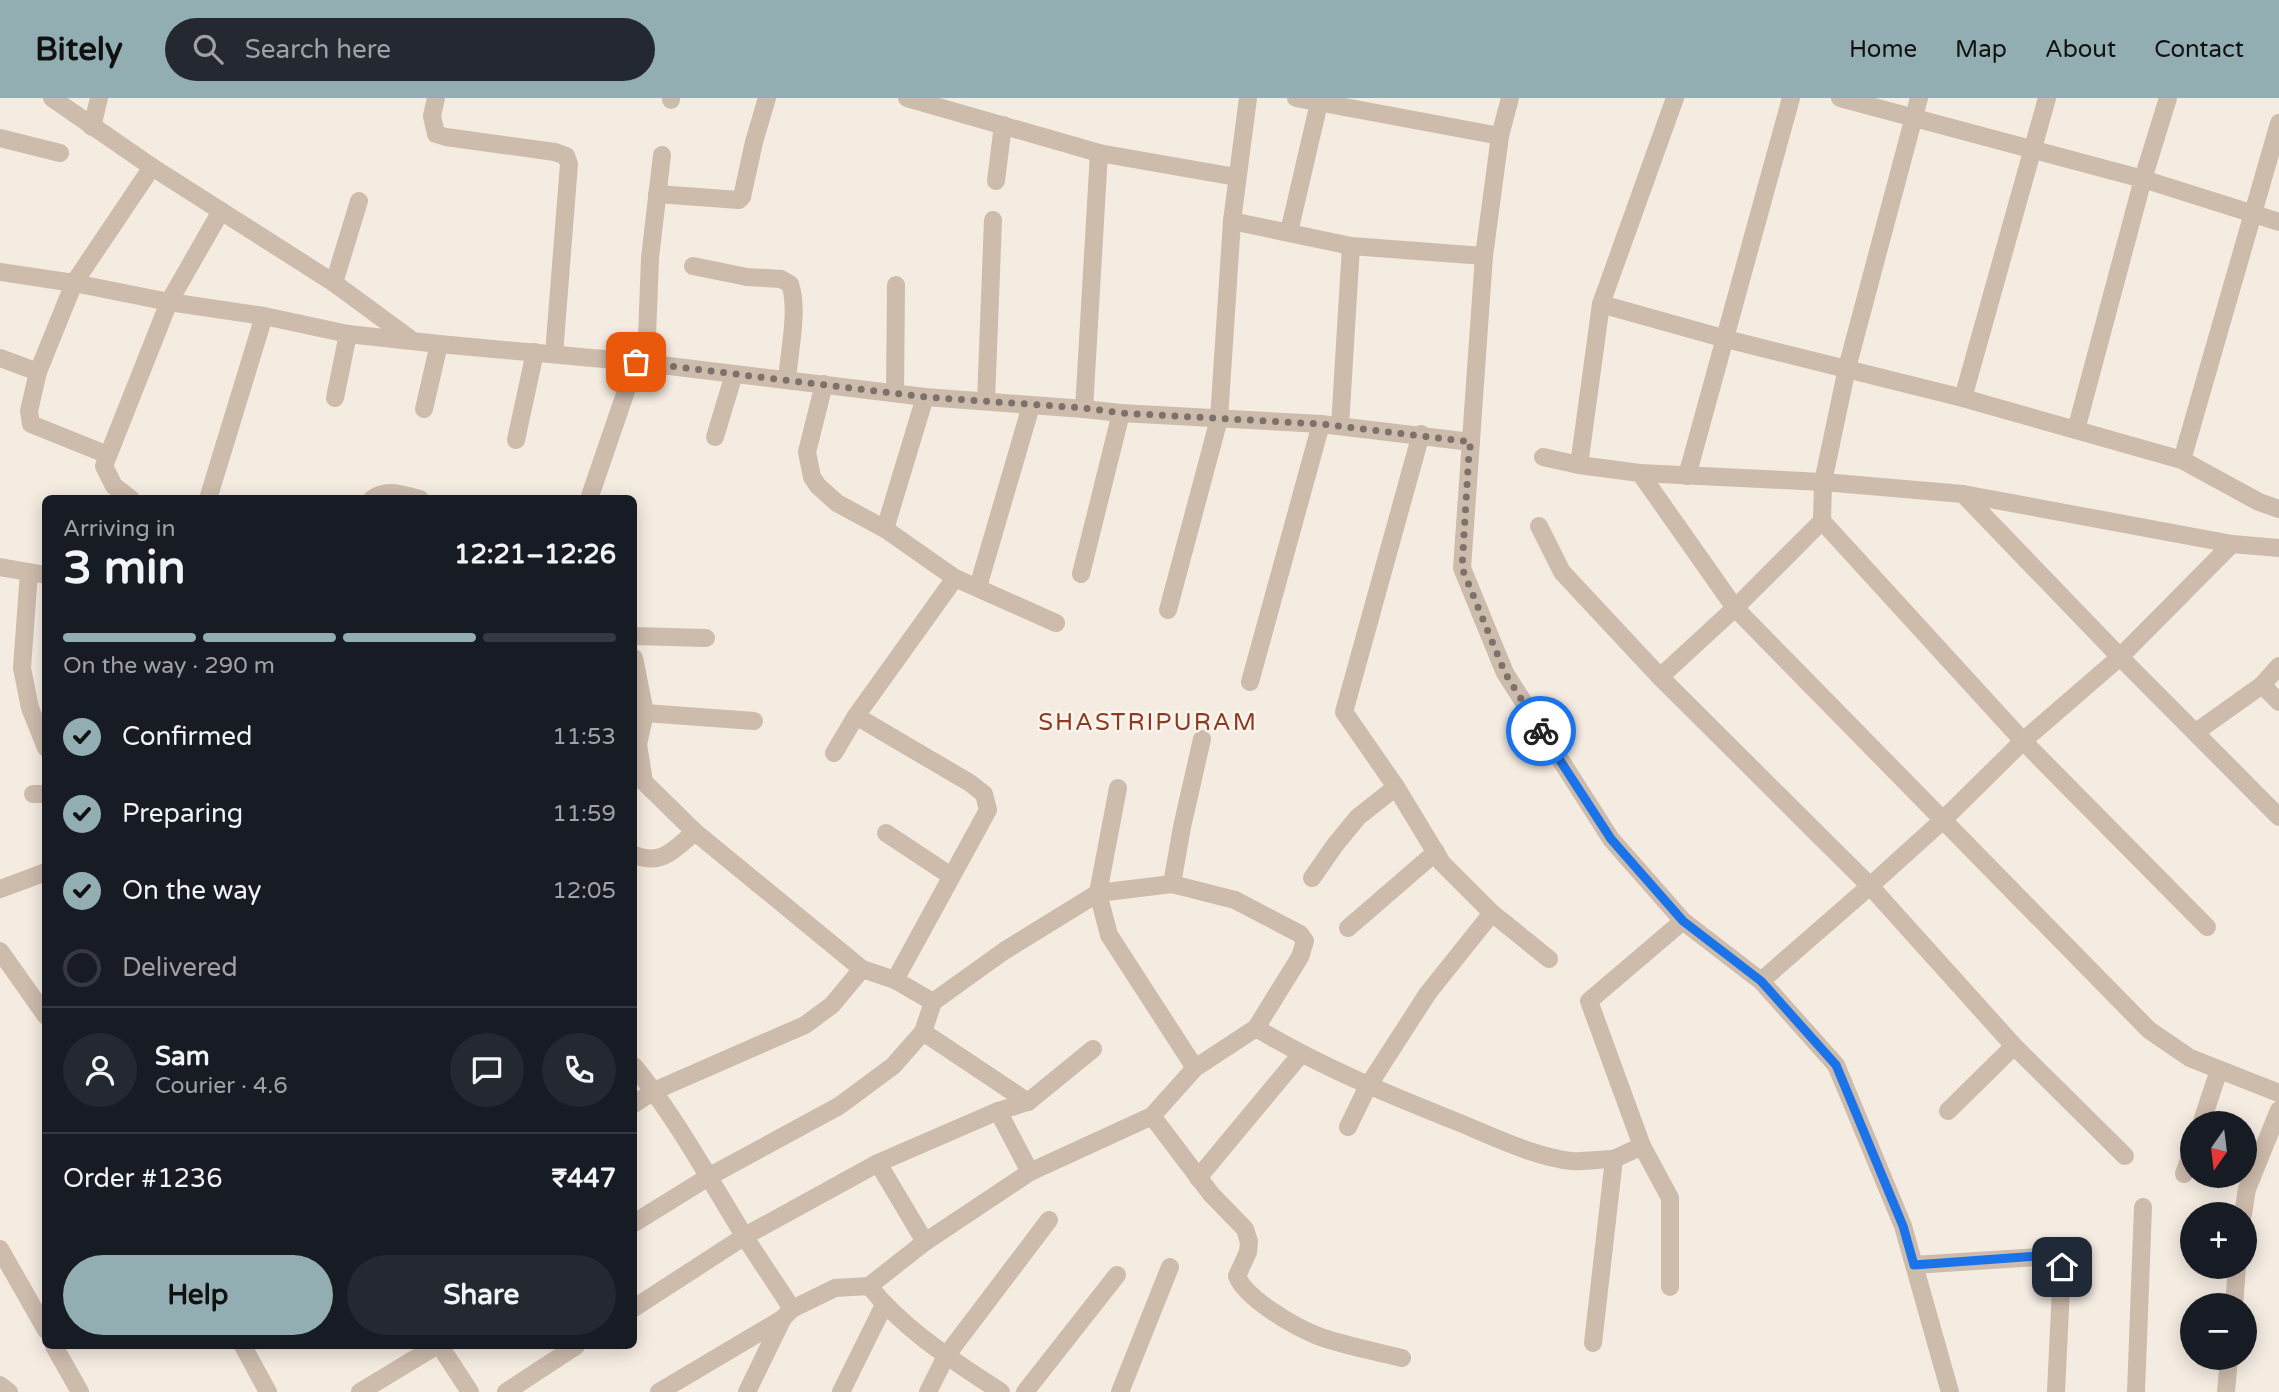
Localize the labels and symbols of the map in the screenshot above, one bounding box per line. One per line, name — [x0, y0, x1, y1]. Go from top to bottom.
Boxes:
pin — [606, 332, 666, 392]
courier — [1506, 696, 1576, 766]
district label: SHASTRIPURAM — [1038, 708, 1258, 737]
north arrow — [2180, 1111, 2258, 1188]
pin — [2032, 1237, 2092, 1297]

